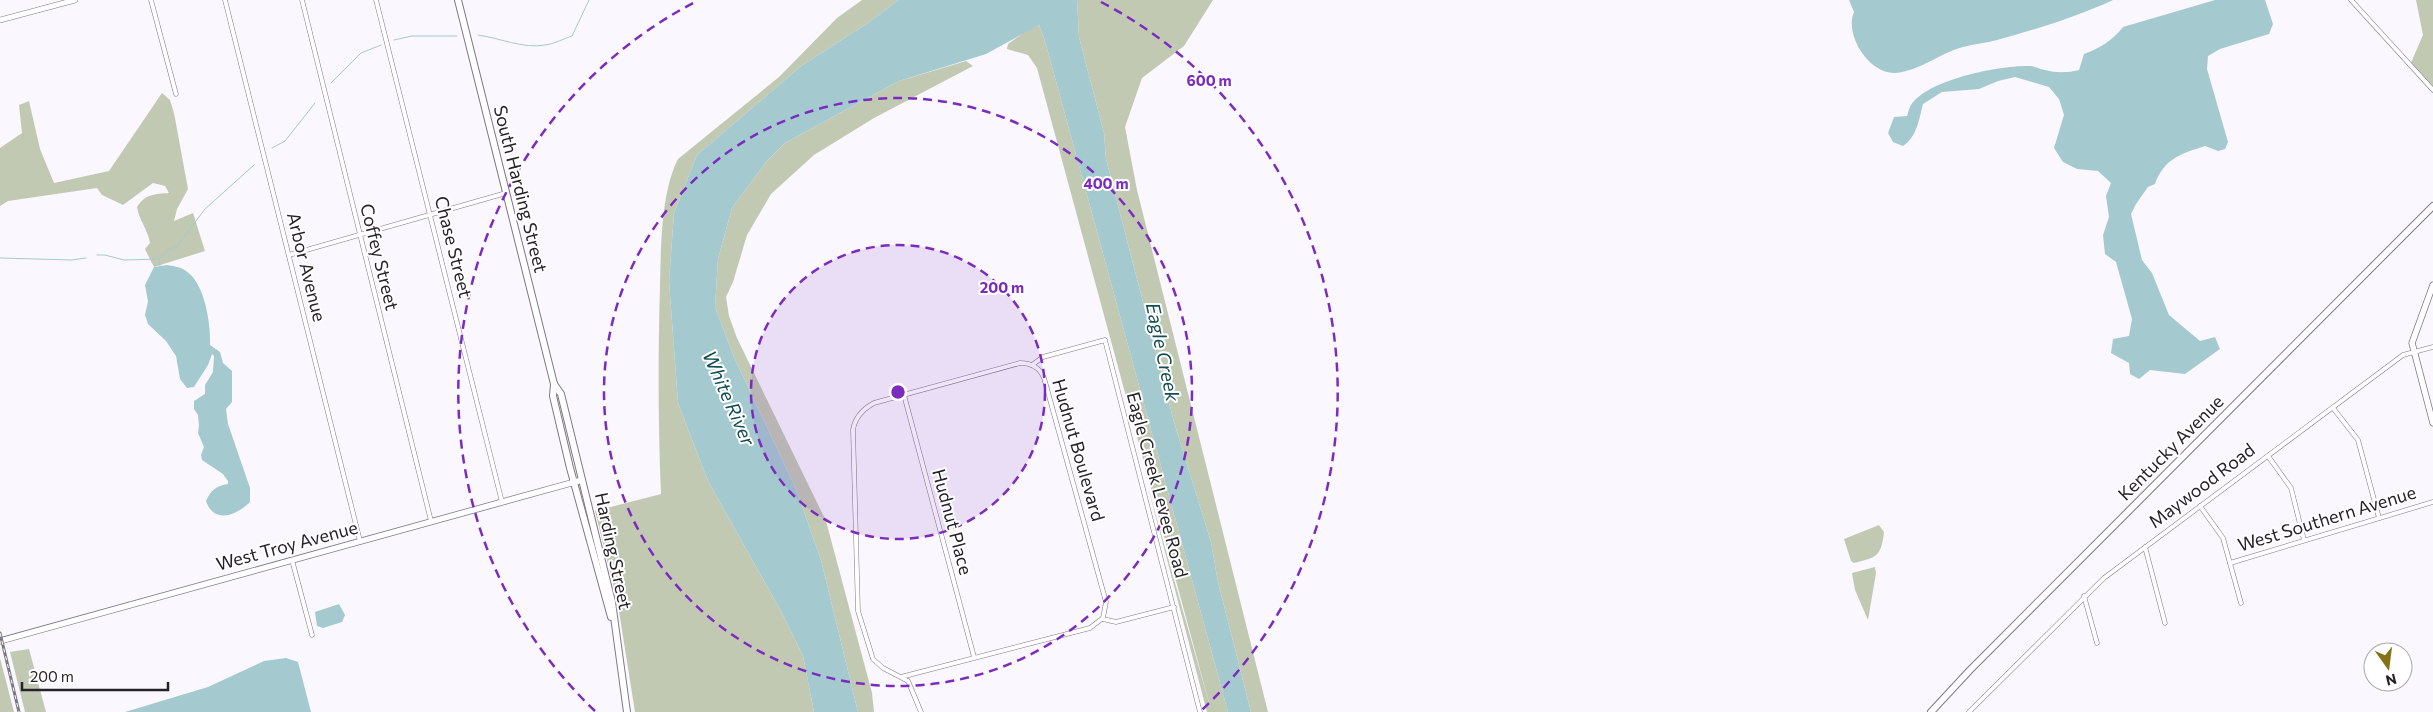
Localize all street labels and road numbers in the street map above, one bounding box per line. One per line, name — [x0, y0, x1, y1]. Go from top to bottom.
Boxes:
street label: South Harding Street — [490, 103, 552, 275]
street label: Chase Street — [431, 194, 477, 300]
street label: Coffey Street — [356, 201, 404, 312]
street label: Arbor Avenue — [283, 210, 331, 324]
street label: Hudnut Boulevard — [1048, 376, 1110, 523]
street label: Eagle Creek Levee Road — [1123, 389, 1193, 580]
street label: Kentucky Avenue — [2113, 390, 2228, 505]
street label: Maywood Road — [2144, 438, 2259, 532]
street label: Hudnut Place — [928, 466, 978, 577]
street label: West Southern Avenue — [2235, 480, 2418, 556]
street label: Harding Street — [591, 490, 637, 611]
street label: West Troy Avenue — [214, 516, 360, 575]

